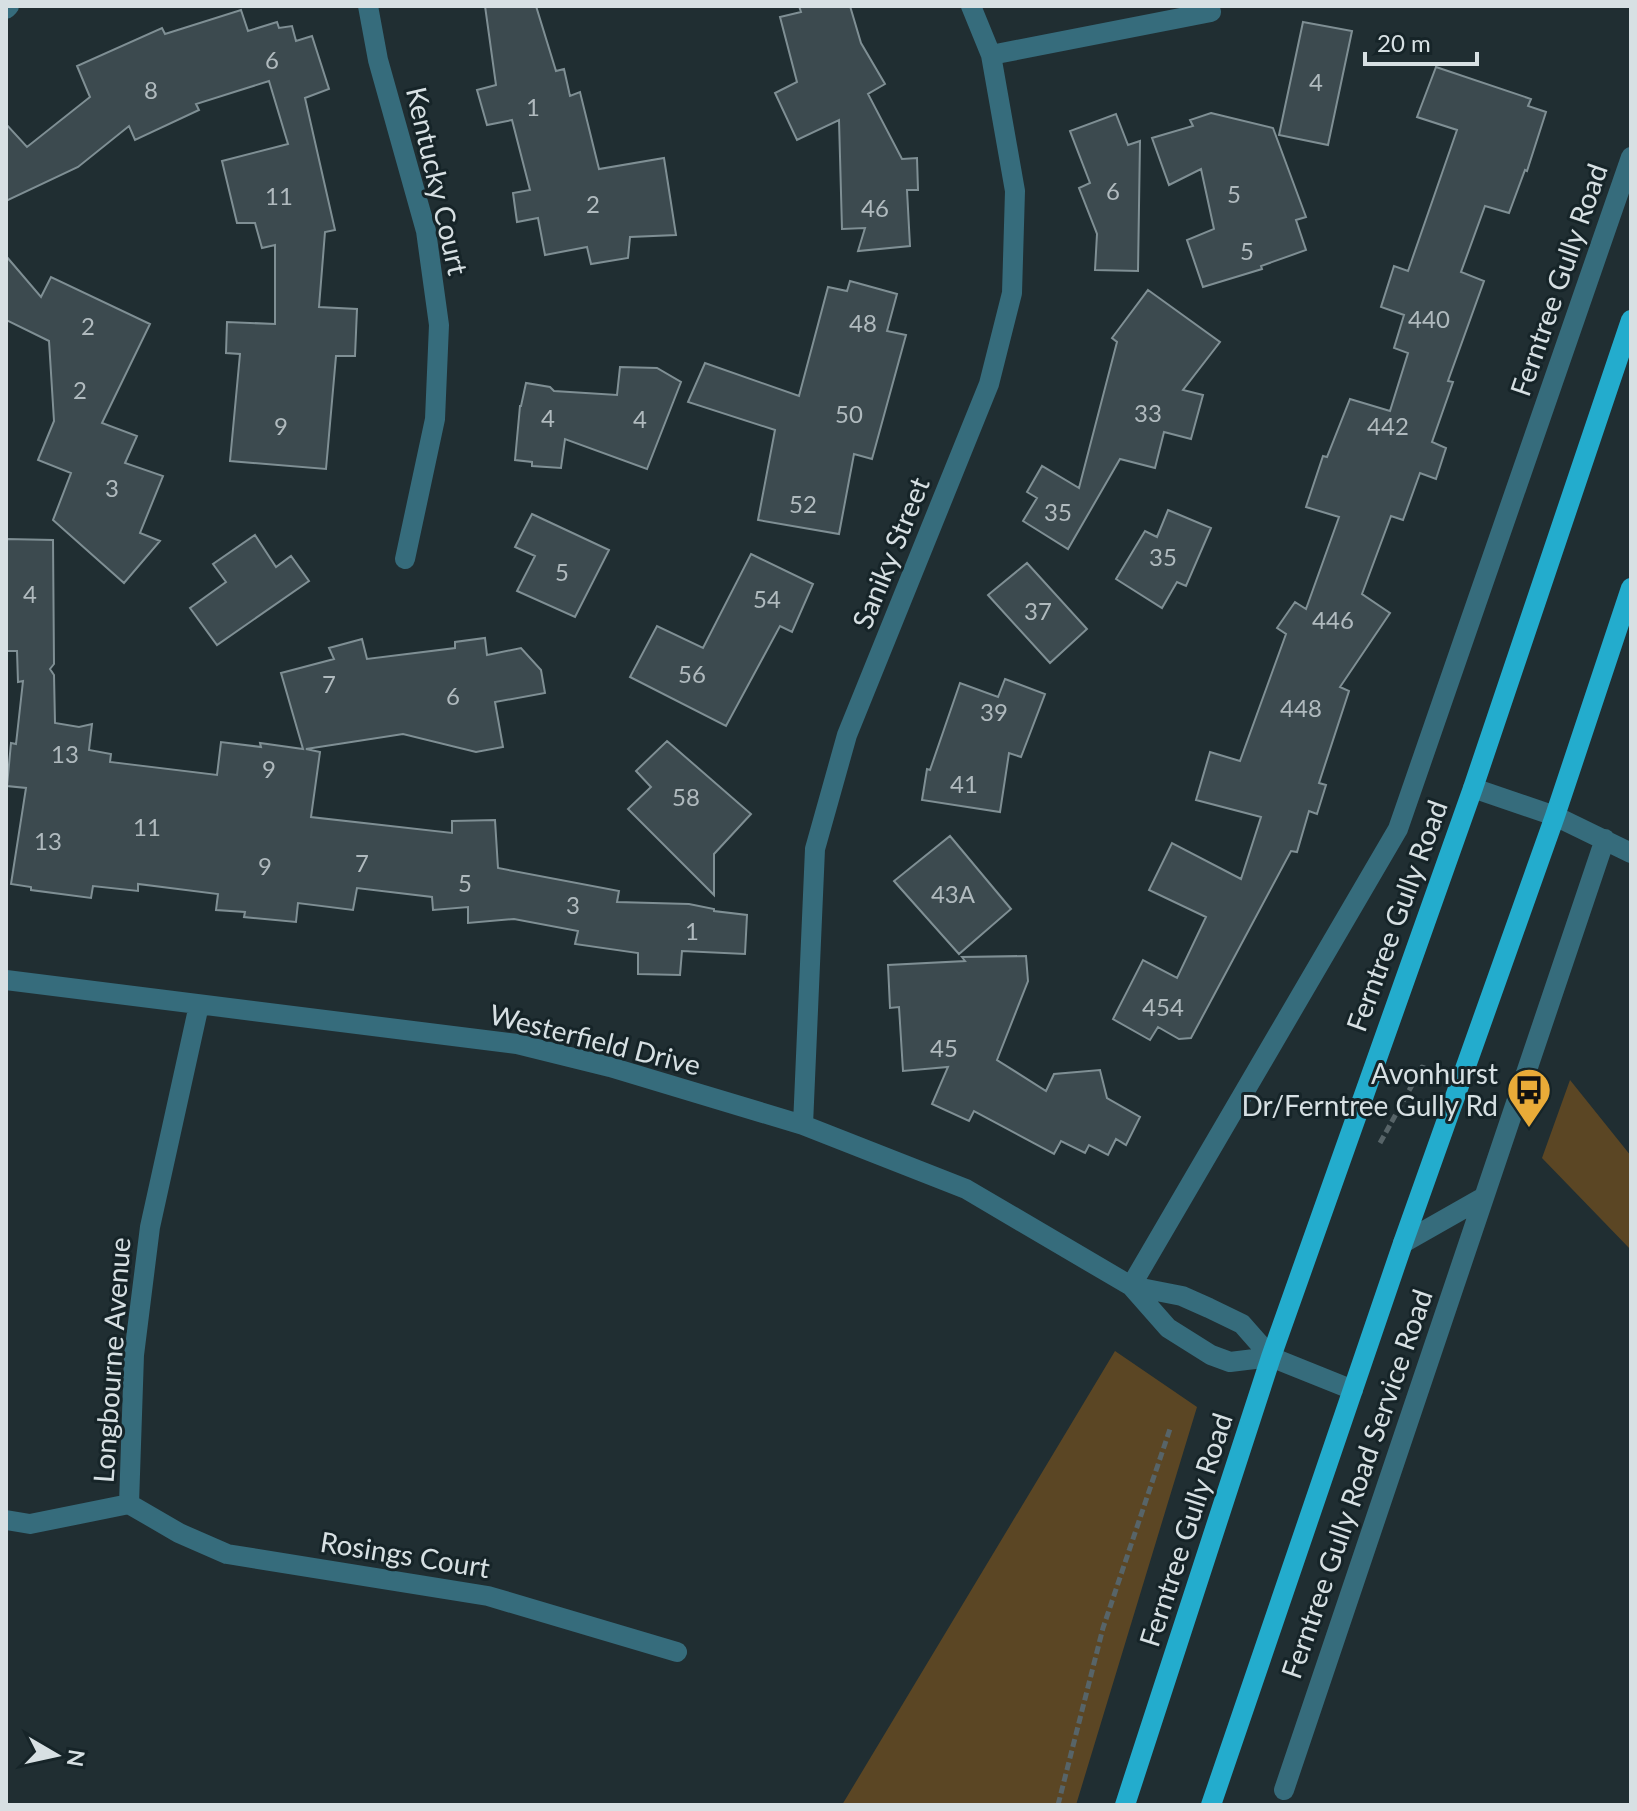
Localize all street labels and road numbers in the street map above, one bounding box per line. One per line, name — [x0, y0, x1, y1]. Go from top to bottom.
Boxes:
street label: Kentucky Court — [400, 83, 476, 278]
street label: Ferntree Gully Road — [1502, 159, 1614, 400]
street label: Saniky Street — [844, 472, 936, 633]
street label: Ferntree Gully Road — [1338, 795, 1454, 1036]
street label: Westerfield Drive — [486, 996, 704, 1082]
street label: Longbourne Avenue — [85, 1236, 137, 1484]
street label: Ferntree Gully Road Service Road — [1273, 1285, 1439, 1683]
street label: Ferntree Gully Road — [1131, 1409, 1239, 1651]
street label: Rosings Court — [318, 1524, 492, 1584]

